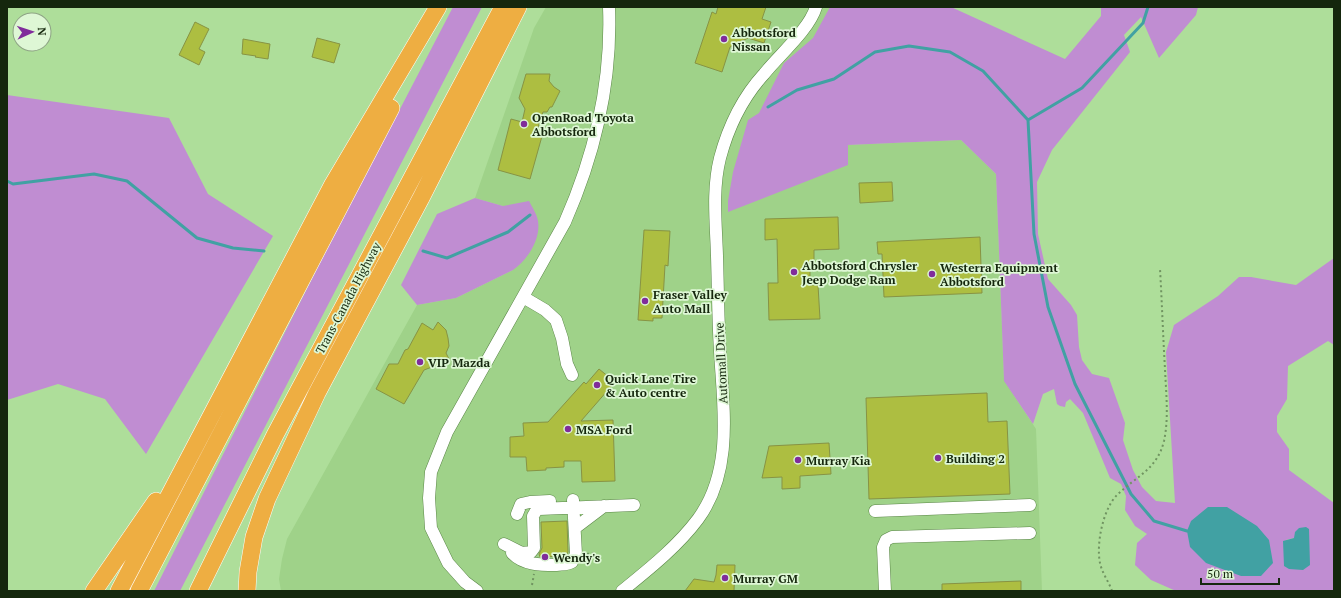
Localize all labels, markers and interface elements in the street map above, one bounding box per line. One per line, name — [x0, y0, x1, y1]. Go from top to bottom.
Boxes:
north arrow — [12, 12, 52, 52]
place label: Abbotsford Nissan — [732, 25, 797, 54]
text: N — [35, 27, 49, 37]
marker: Abbotsford Nissan — [719, 34, 729, 44]
place label: OpenRoad Toyota Abbotsford — [532, 110, 634, 139]
marker: OpenRoad Toyota Abbotsford — [519, 119, 529, 129]
street label: Trans-Canada Highway — [312, 239, 384, 356]
place label: Abbotsford Chrysler Jeep Dodge Ram — [802, 258, 918, 287]
place label: Westerra Equipment Abbotsford — [940, 260, 1058, 289]
marker: Abbotsford Chrysler Jeep Dodge Ram — [789, 267, 799, 277]
marker: Westerra Equipment Abbotsford — [927, 269, 937, 279]
place label: Fraser Valley Auto Mall — [653, 287, 728, 316]
marker: Fraser Valley Auto Mall — [640, 296, 650, 306]
street label: Automall Drive — [711, 322, 731, 404]
place label: VIP Mazda — [428, 355, 490, 370]
marker: VIP Mazda — [415, 357, 425, 367]
place label: Quick Lane Tire & Auto centre — [605, 371, 697, 400]
marker: Quick Lane Tire & Auto centre — [592, 380, 602, 390]
place label: MSA Ford — [576, 422, 633, 437]
marker: MSA Ford — [563, 424, 573, 434]
place label: Building 2 — [946, 451, 1005, 466]
place label: Murray Kia — [806, 453, 871, 468]
marker: Building 2 — [933, 453, 943, 463]
marker: Murray Kia — [793, 455, 803, 465]
place label: Wendy's — [553, 550, 601, 565]
marker: Wendy's — [540, 552, 550, 562]
scale bar — [1201, 560, 1279, 586]
text: 50 m — [1207, 566, 1234, 581]
place label: Murray GM — [733, 571, 798, 586]
marker: Murray GM — [720, 573, 730, 583]

